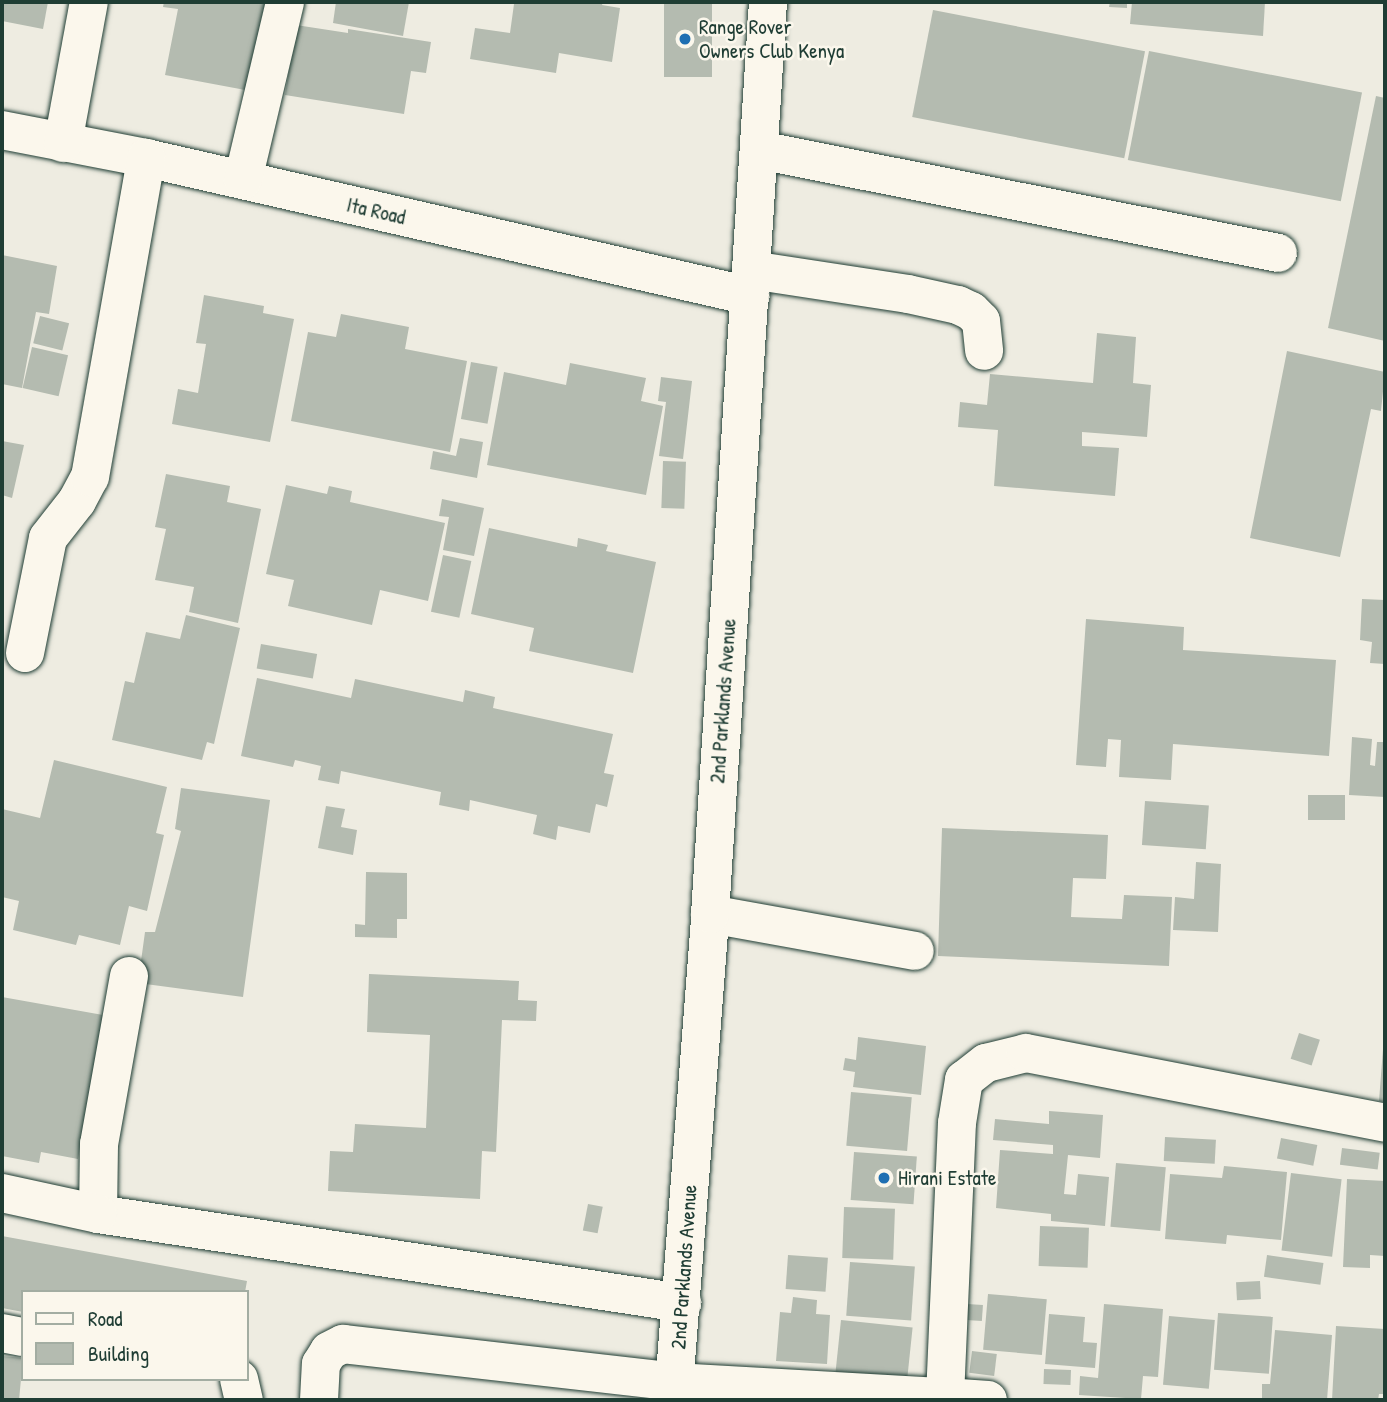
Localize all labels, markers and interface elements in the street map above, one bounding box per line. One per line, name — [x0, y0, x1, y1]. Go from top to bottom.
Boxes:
place label: Range Rover Owners Club Kenya — [699, 14, 844, 64]
marker: Range Rover Owners Club Kenya — [677, 31, 693, 47]
street label: Ita Road — [344, 192, 408, 230]
street label: 2nd Parklands Avenue — [705, 618, 741, 784]
place label: Hirani Estate — [898, 1165, 996, 1191]
marker: Hirani Estate — [876, 1170, 892, 1186]
street label: 2nd Parklands Avenue — [666, 1184, 702, 1350]
legend — [21, 1290, 248, 1381]
text: Road — [88, 1304, 122, 1333]
text: Building — [88, 1339, 149, 1368]

